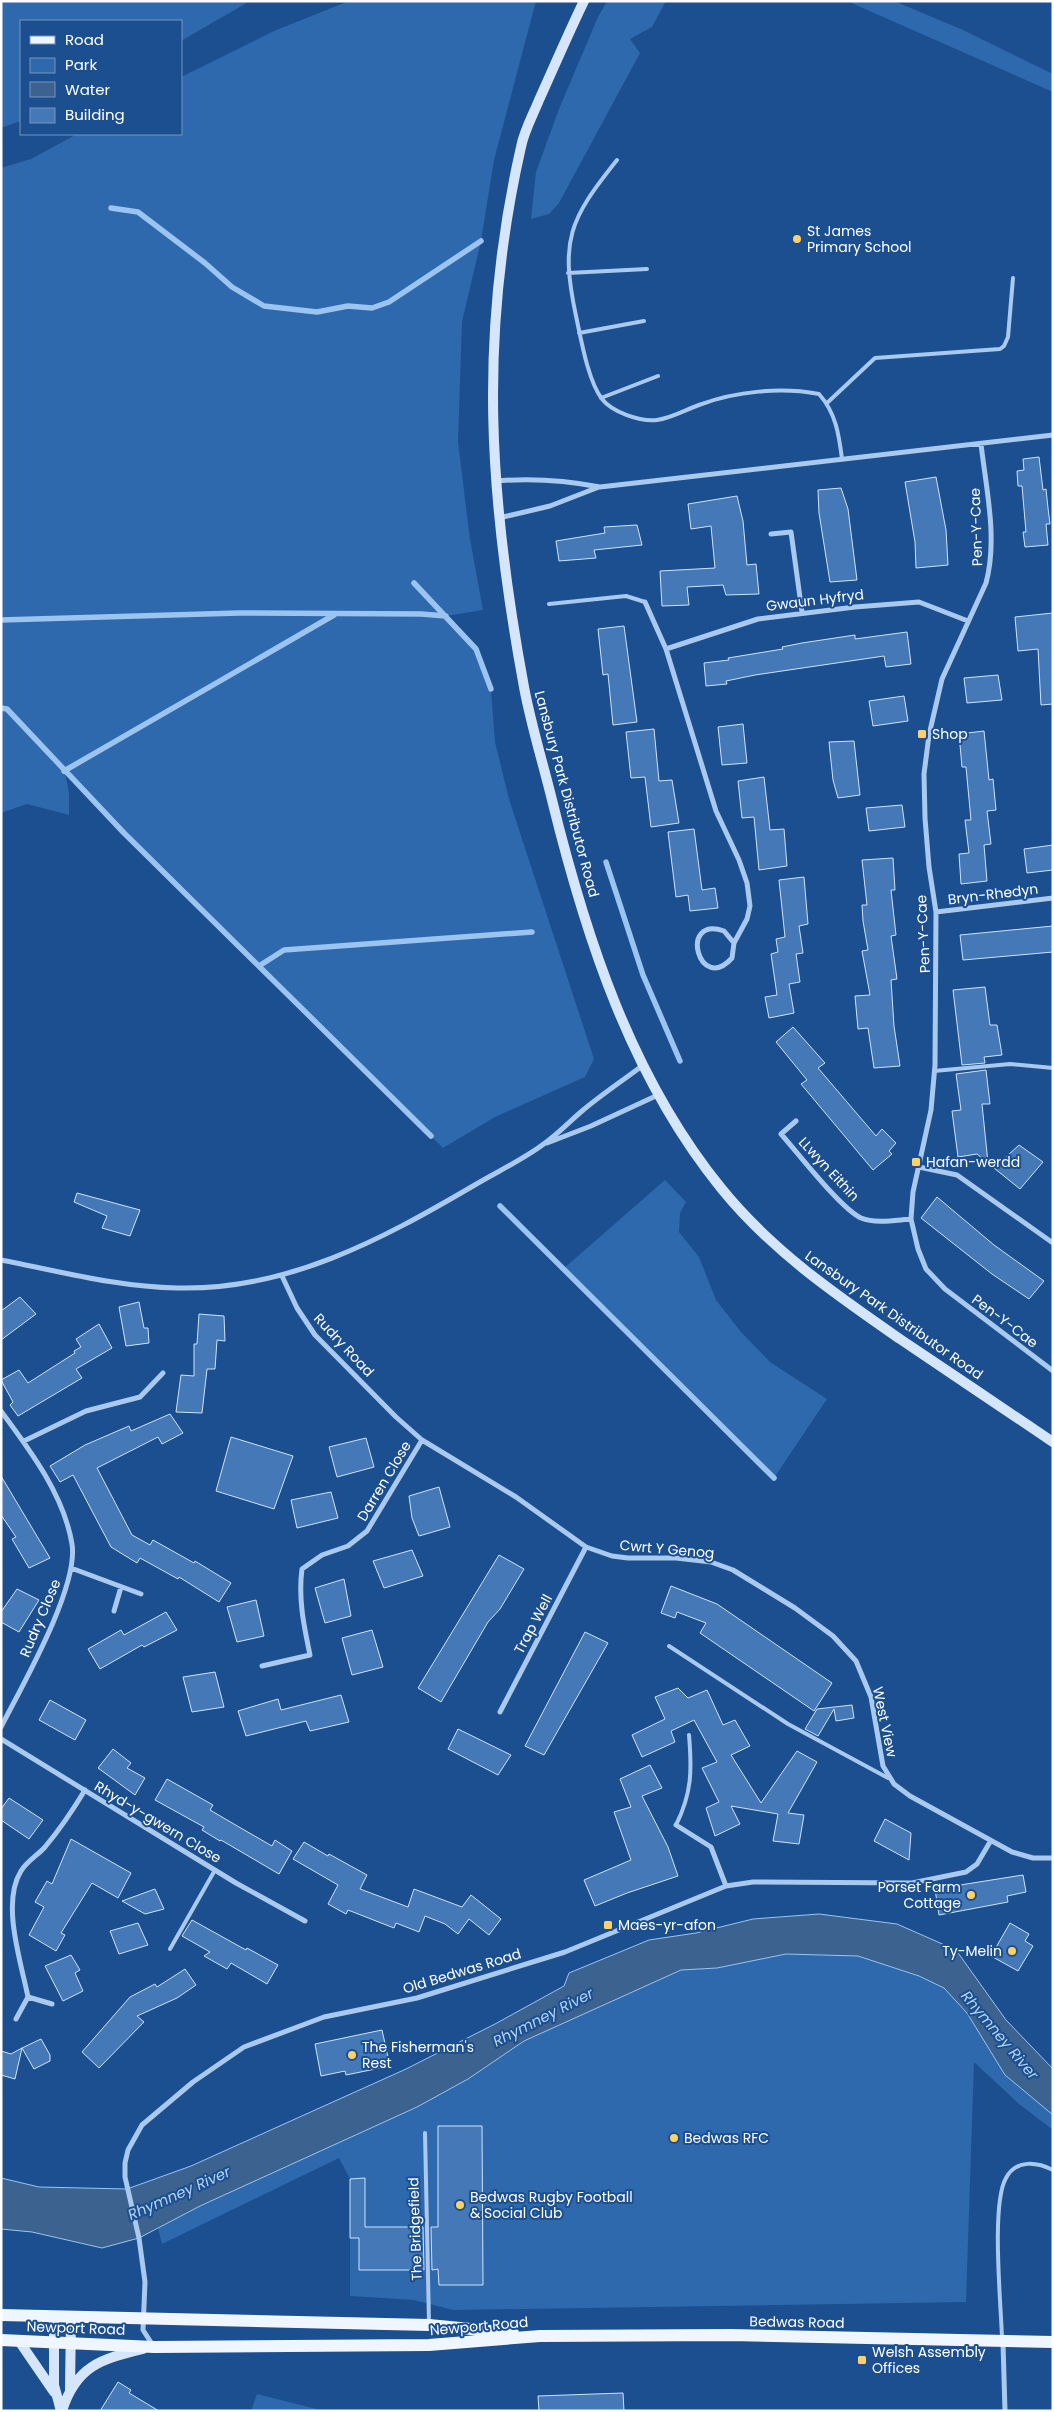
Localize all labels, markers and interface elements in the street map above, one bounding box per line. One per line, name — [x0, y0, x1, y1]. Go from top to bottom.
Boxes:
legend — [20, 20, 182, 135]
text: Road — [65, 29, 104, 50]
text: Park — [65, 54, 97, 75]
text: Water — [65, 79, 111, 100]
text: Building — [65, 104, 125, 125]
place label: St James Primary School — [807, 221, 912, 257]
marker: St James Primary School — [791, 233, 803, 245]
street label: Pen-Y-Cae — [965, 487, 987, 566]
street label: Gwaun Hyfryd — [765, 584, 865, 616]
street label: Lansbury Park Distributor Road — [530, 689, 604, 899]
place label: Shop — [932, 724, 968, 744]
marker: Shop — [916, 728, 928, 740]
street label: Bryn-Rhedyn — [947, 879, 1039, 909]
street label: Pen-Y-Cae — [911, 894, 935, 974]
street label: LLwyn Eithin — [794, 1132, 864, 1206]
place label: Hafan-werdd — [926, 1152, 1020, 1172]
marker: Hafan-werdd — [910, 1156, 922, 1168]
street label: Lansbury Park Distributor Road — [801, 1246, 987, 1384]
street label: Pen-Y-Cae — [968, 1289, 1043, 1353]
street label: Rudry Road — [309, 1309, 379, 1381]
street label: Darren Close — [352, 1437, 416, 1525]
street label: Cwrt Y Genog — [619, 1535, 715, 1563]
street label: Rudry Close — [15, 1576, 66, 1660]
street label: Trap Well — [509, 1591, 557, 1657]
street label: West View — [868, 1685, 902, 1760]
street label: Rhyd-y-gwern Close — [91, 1776, 226, 1868]
place label: Porset Farm Cottage — [878, 1877, 961, 1913]
marker: Porset Farm Cottage — [965, 1889, 977, 1901]
place label: Maes-yr-afon — [618, 1915, 716, 1935]
marker: Maes-yr-afon — [602, 1919, 614, 1931]
place label: Ty-Melin — [942, 1941, 1002, 1961]
street label: Old Bedwas Road — [400, 1943, 524, 1999]
marker: Ty-Melin — [1006, 1945, 1018, 1957]
water label: Rhymney River — [489, 1982, 597, 2051]
water label: Rhymney River — [956, 1986, 1044, 2084]
place label: The Fisherman's Rest — [362, 2037, 474, 2073]
marker: The Fisherman's Rest — [346, 2049, 358, 2061]
place label: Bedwas RFC — [684, 2128, 769, 2148]
marker: Bedwas RFC — [668, 2132, 680, 2144]
water label: Rhymney River — [124, 2161, 234, 2225]
street label: The Bridgefield — [403, 2177, 427, 2281]
place label: Bedwas Rugby Football & Social Club — [470, 2187, 633, 2223]
marker: Bedwas Rugby Football & Social Club — [454, 2199, 466, 2211]
street label: Bedwas Road — [749, 2311, 845, 2333]
street label: Newport Road — [429, 2312, 529, 2340]
street label: Newport Road — [26, 2316, 126, 2340]
place label: Welsh Assembly Offices — [872, 2342, 986, 2378]
marker: Welsh Assembly Offices — [856, 2354, 868, 2366]

